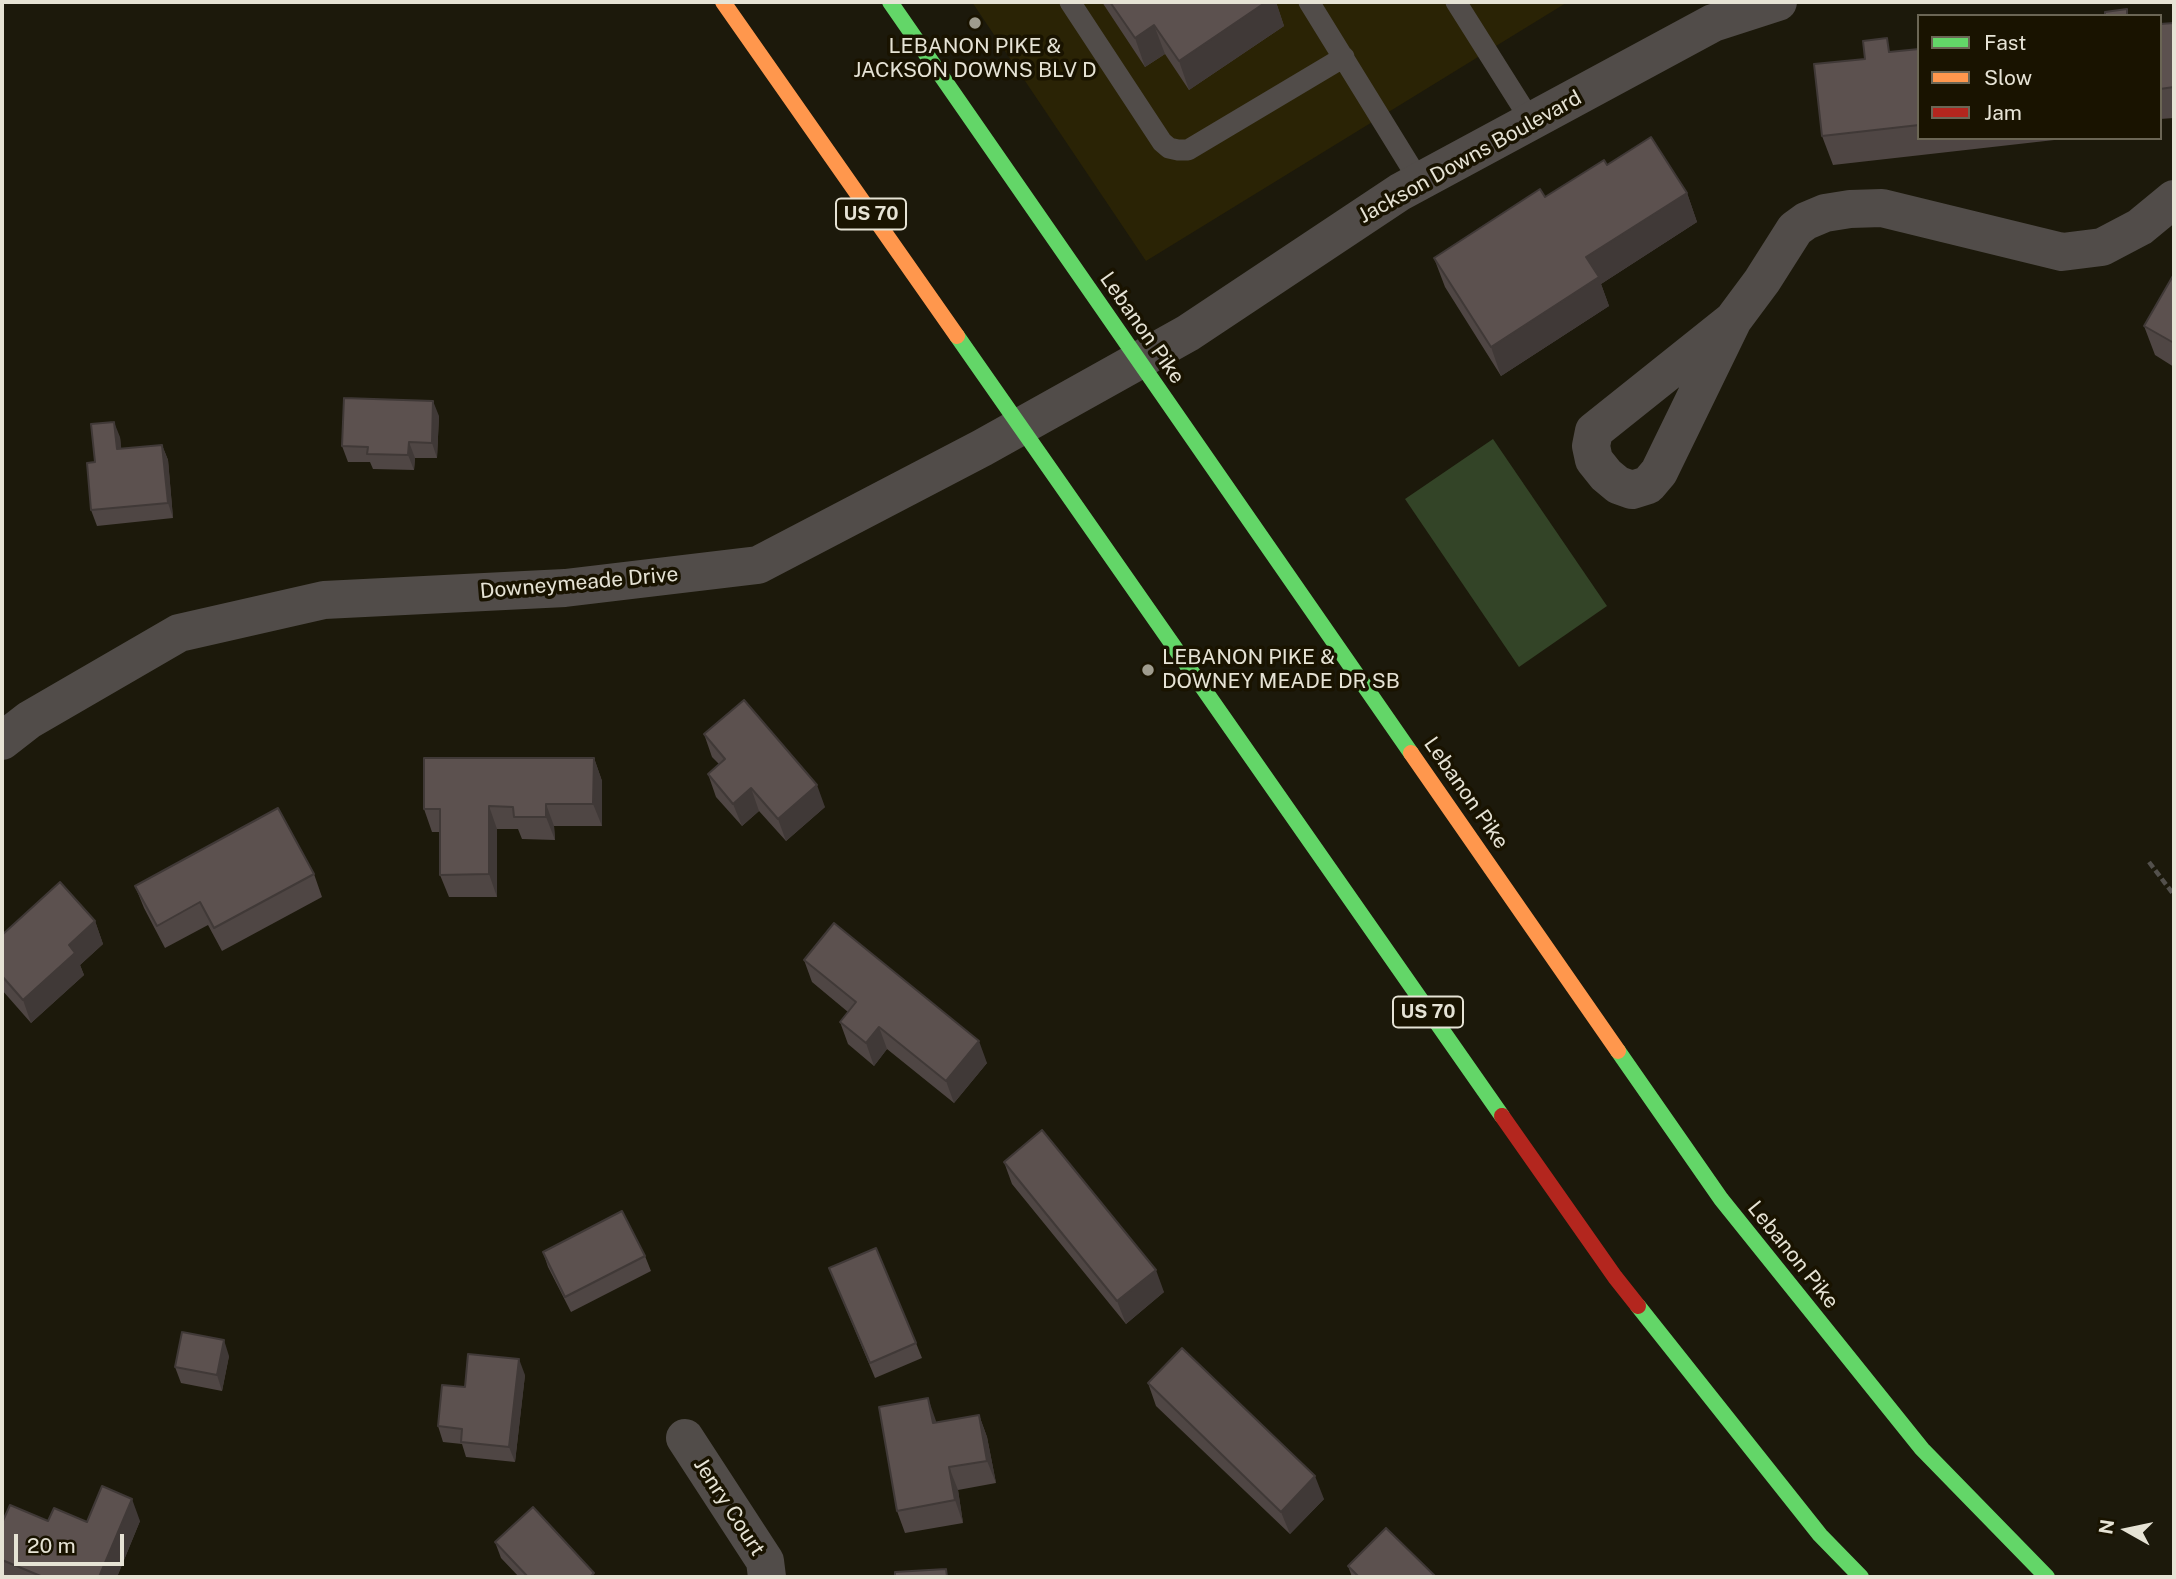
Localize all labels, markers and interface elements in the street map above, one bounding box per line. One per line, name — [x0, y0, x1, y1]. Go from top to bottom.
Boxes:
legend — [1917, 14, 2162, 140]
marker: LEBANON PIKE & JACKSON DOWNS BLV D — [967, 15, 983, 31]
text: Fast — [1984, 30, 2026, 55]
place label: LEBANON PIKE & JACKSON DOWNS BLV D — [853, 34, 1097, 84]
text: Slow — [1984, 65, 2032, 90]
street label: Jackson Downs Boulevard — [1354, 85, 1586, 229]
text: Jam — [1984, 100, 2022, 125]
road number: US 70 — [836, 198, 906, 230]
street label: Lebanon Pike — [1094, 267, 1190, 389]
street label: Downeymeade Drive — [479, 562, 679, 604]
place label: LEBANON PIKE & DOWNEY MEADE DR SB — [1162, 645, 1400, 695]
marker: LEBANON PIKE & DOWNEY MEADE DR SB — [1140, 662, 1156, 678]
street label: Lebanon Pike — [1418, 732, 1514, 854]
road number: US 70 — [1393, 996, 1463, 1028]
street label: Lebanon Pike — [1742, 1196, 1844, 1314]
street label: Jenry Court — [688, 1453, 770, 1561]
north arrow — [2092, 1495, 2162, 1565]
text: N — [2094, 1518, 2118, 1536]
scale bar — [18, 1520, 128, 1564]
text: 20 m — [27, 1533, 76, 1558]

